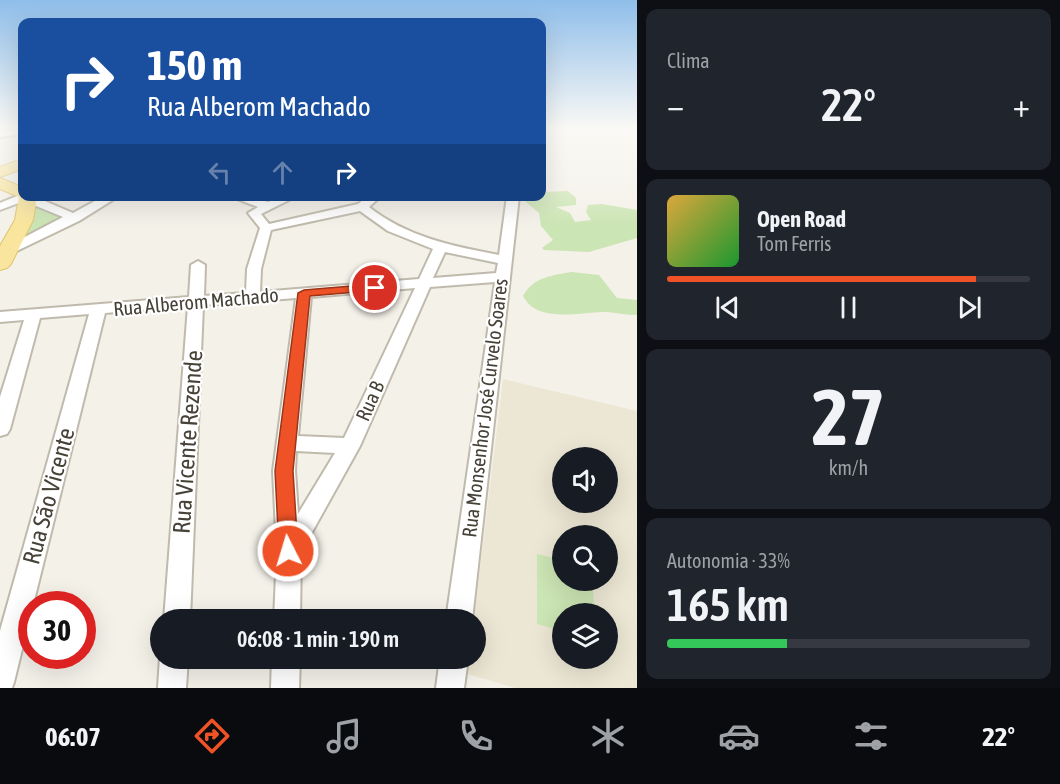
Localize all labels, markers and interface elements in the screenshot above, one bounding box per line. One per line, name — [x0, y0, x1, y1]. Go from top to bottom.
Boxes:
text: 150 m — [147, 41, 242, 89]
icon: right — [48, 42, 126, 120]
text: Clima — [667, 49, 710, 72]
text: 22° — [821, 79, 876, 131]
text: − — [667, 86, 684, 124]
text: + — [1013, 86, 1030, 124]
text: Rua Alberom Machado — [147, 91, 371, 122]
icon: left — [203, 156, 236, 189]
icon: ahead — [266, 156, 299, 189]
icon: right — [329, 156, 362, 189]
text: Open Road — [757, 206, 846, 232]
text: Tom Ferris — [757, 232, 831, 255]
pin — [349, 262, 400, 313]
icon: arrive — [358, 271, 391, 304]
street label: Rua Monsenhor José Curvelo Soares — [457, 277, 512, 539]
street label: Rua Alberom Machado — [112, 283, 280, 320]
icon: previous — [711, 291, 744, 324]
icon: pause — [832, 291, 865, 324]
icon: next — [953, 291, 986, 324]
street label: Rua Vicente Rezende — [168, 349, 207, 535]
text: 27 — [812, 372, 885, 462]
street label: Rua B — [351, 377, 389, 424]
street label: Rua São Vicente — [17, 425, 80, 567]
map controls — [552, 447, 618, 669]
button: sound — [552, 447, 618, 513]
text: km/h — [829, 456, 868, 479]
position arrow — [256, 519, 320, 583]
button: search — [552, 525, 618, 591]
text: Autonomia · 33% — [667, 549, 790, 572]
text: 165 km — [667, 579, 789, 631]
speed limit sign: 30 — [18, 591, 96, 669]
button: layers — [552, 603, 618, 669]
text: 06:08 · 1 min · 190 m — [237, 626, 399, 652]
icon: directions — [191, 715, 233, 757]
icon: music — [323, 715, 365, 757]
icon: phone — [455, 715, 497, 757]
icon: climate — [587, 715, 629, 757]
icon: car — [718, 715, 760, 757]
icon: filters — [850, 715, 892, 757]
text: 06:07 — [45, 721, 101, 752]
text: 22° — [982, 721, 1015, 752]

